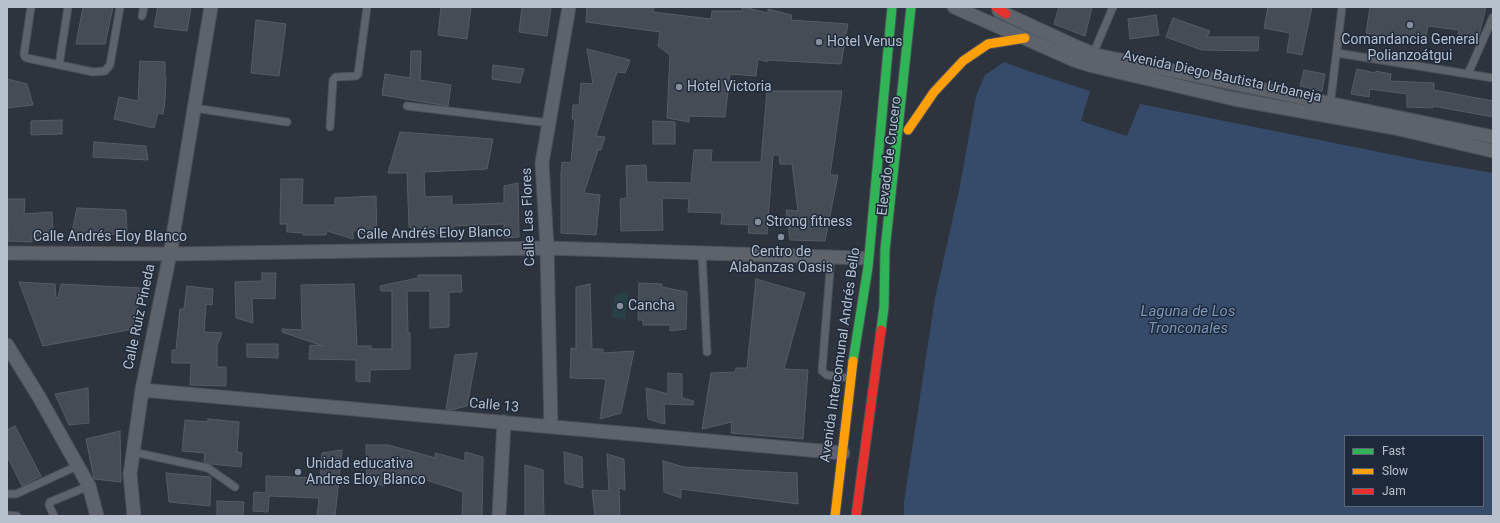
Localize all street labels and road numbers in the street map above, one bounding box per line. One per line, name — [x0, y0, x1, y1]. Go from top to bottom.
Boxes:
street label: Avenida Diego Bautista Urbaneja — [1121, 48, 1323, 106]
street label: Elevado de Crucero — [874, 95, 906, 217]
street label: Calle Las Flores — [519, 167, 539, 267]
street label: Calle Andrés Eloy Blanco — [357, 224, 511, 244]
street label: Calle Andrés Eloy Blanco — [33, 229, 187, 245]
street label: Avenida Intercomunal Andrés Bello — [818, 246, 864, 464]
street label: Calle Ruiz Pineda — [121, 263, 159, 371]
street label: Calle 13 — [468, 395, 520, 417]

